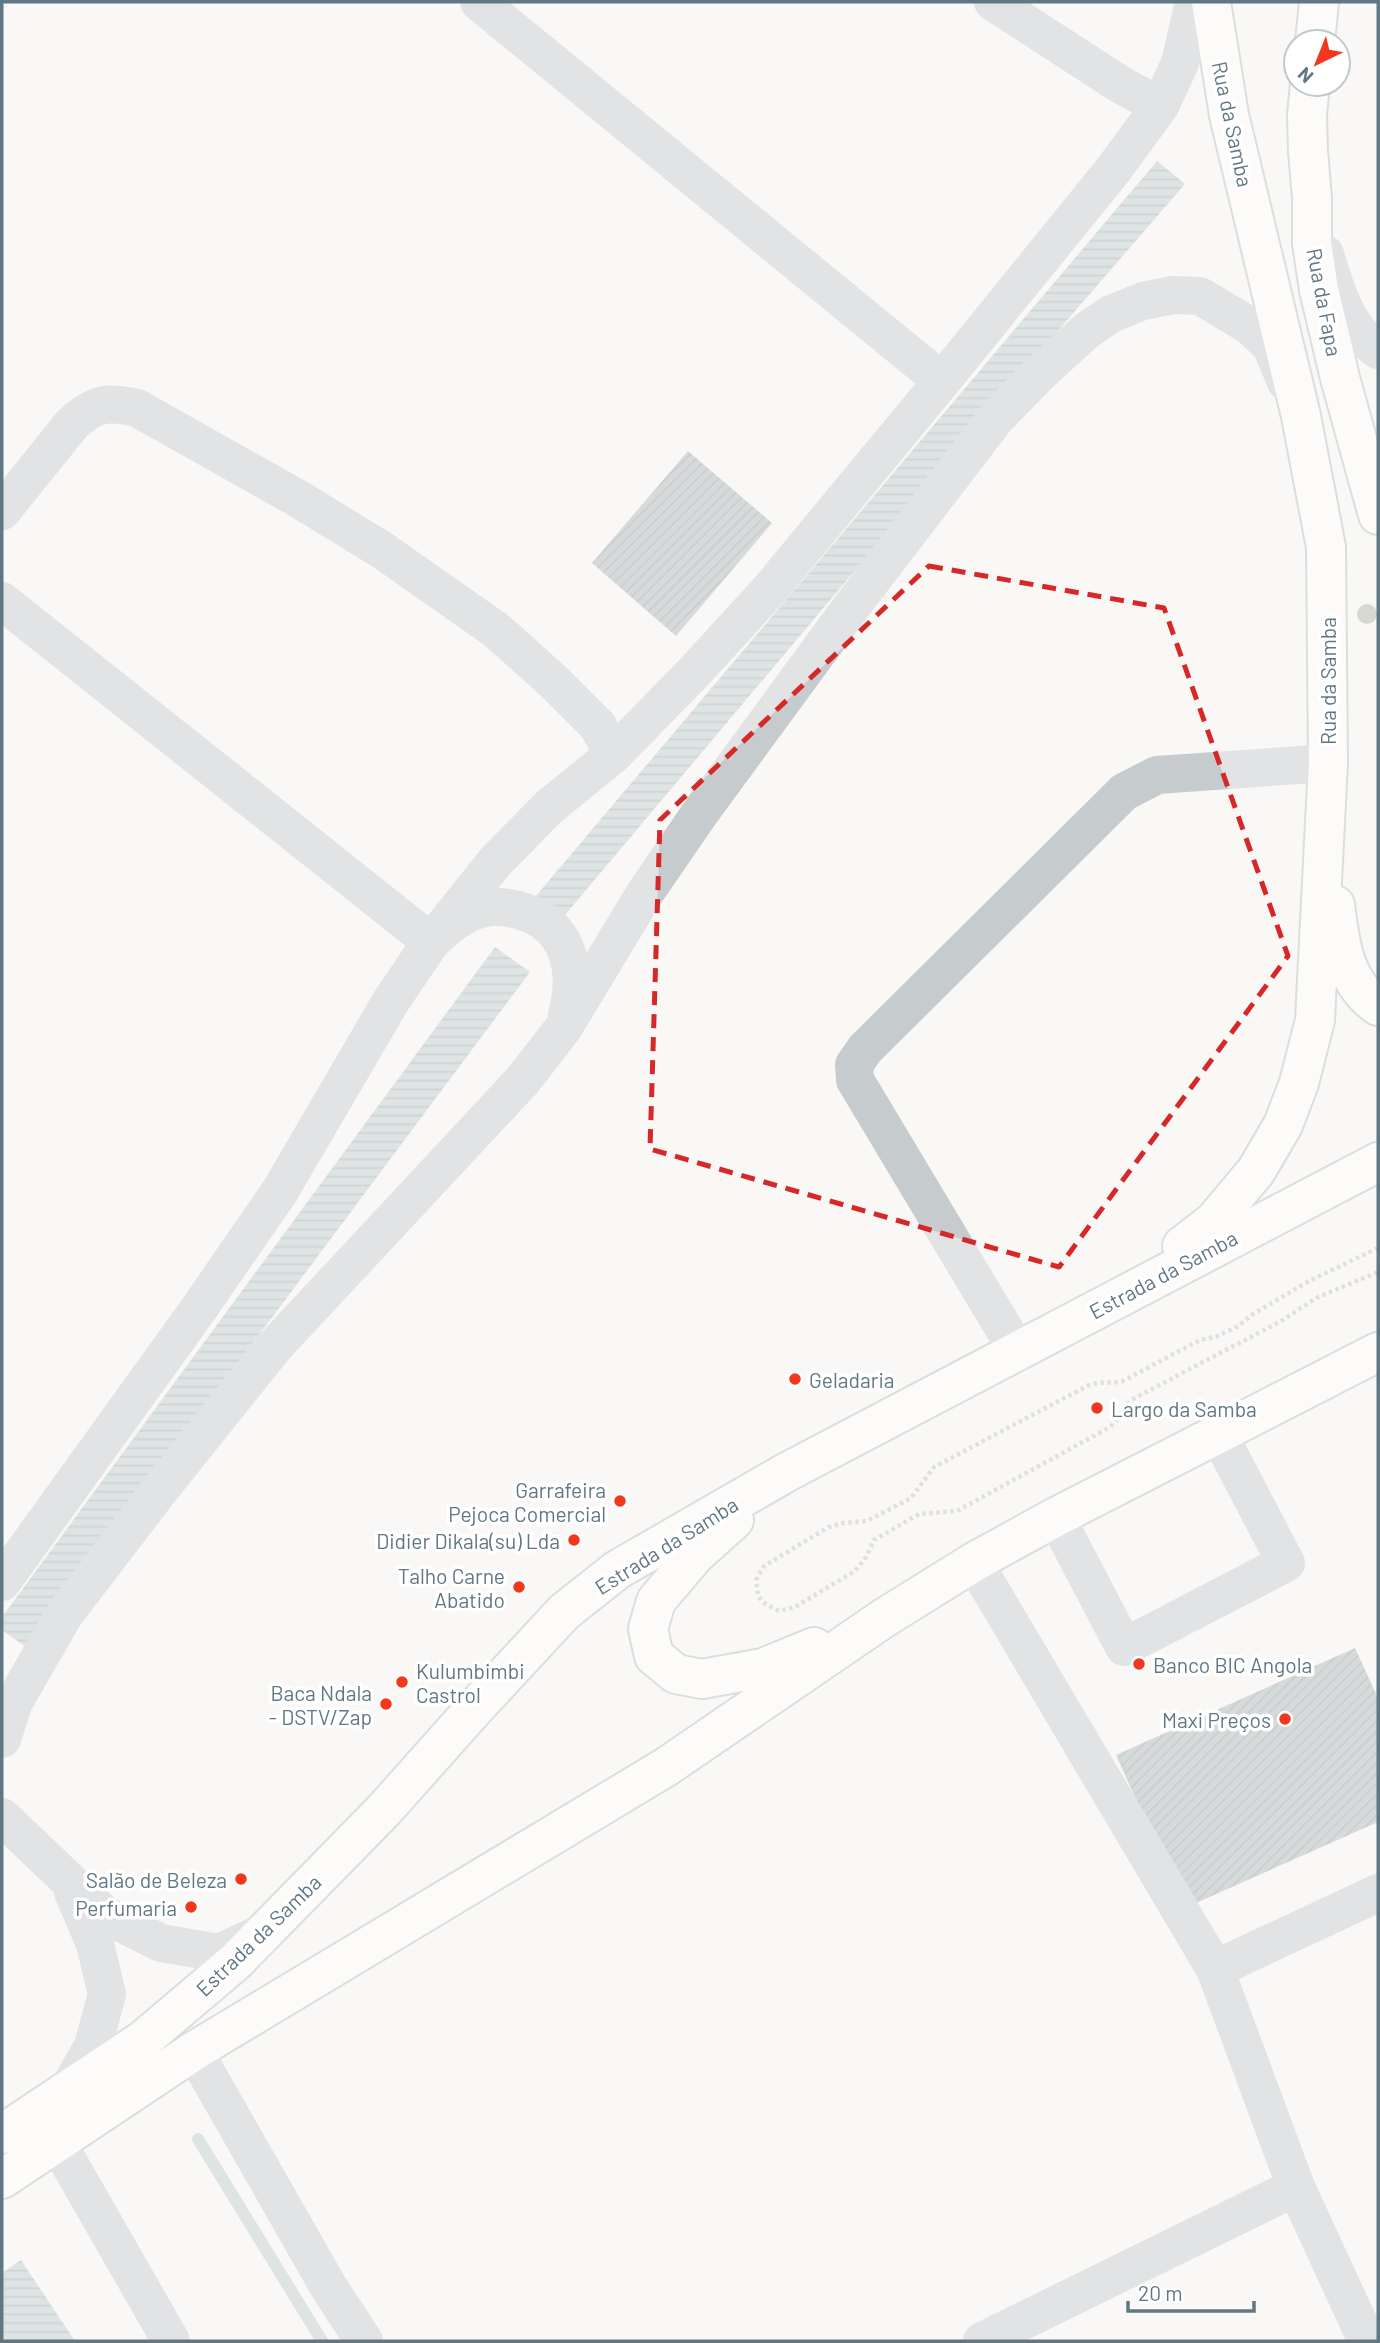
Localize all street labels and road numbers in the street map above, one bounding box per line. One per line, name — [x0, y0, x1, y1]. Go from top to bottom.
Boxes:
street label: Rua da Samba — [1207, 59, 1259, 189]
street label: Rua da Fapa — [1302, 246, 1348, 358]
street label: Rua da Samba — [1315, 617, 1340, 745]
street label: Estrada da Samba — [1085, 1224, 1241, 1324]
street label: Estrada da Samba — [590, 1491, 742, 1599]
street label: Estrada da Samba — [190, 1869, 326, 2001]

